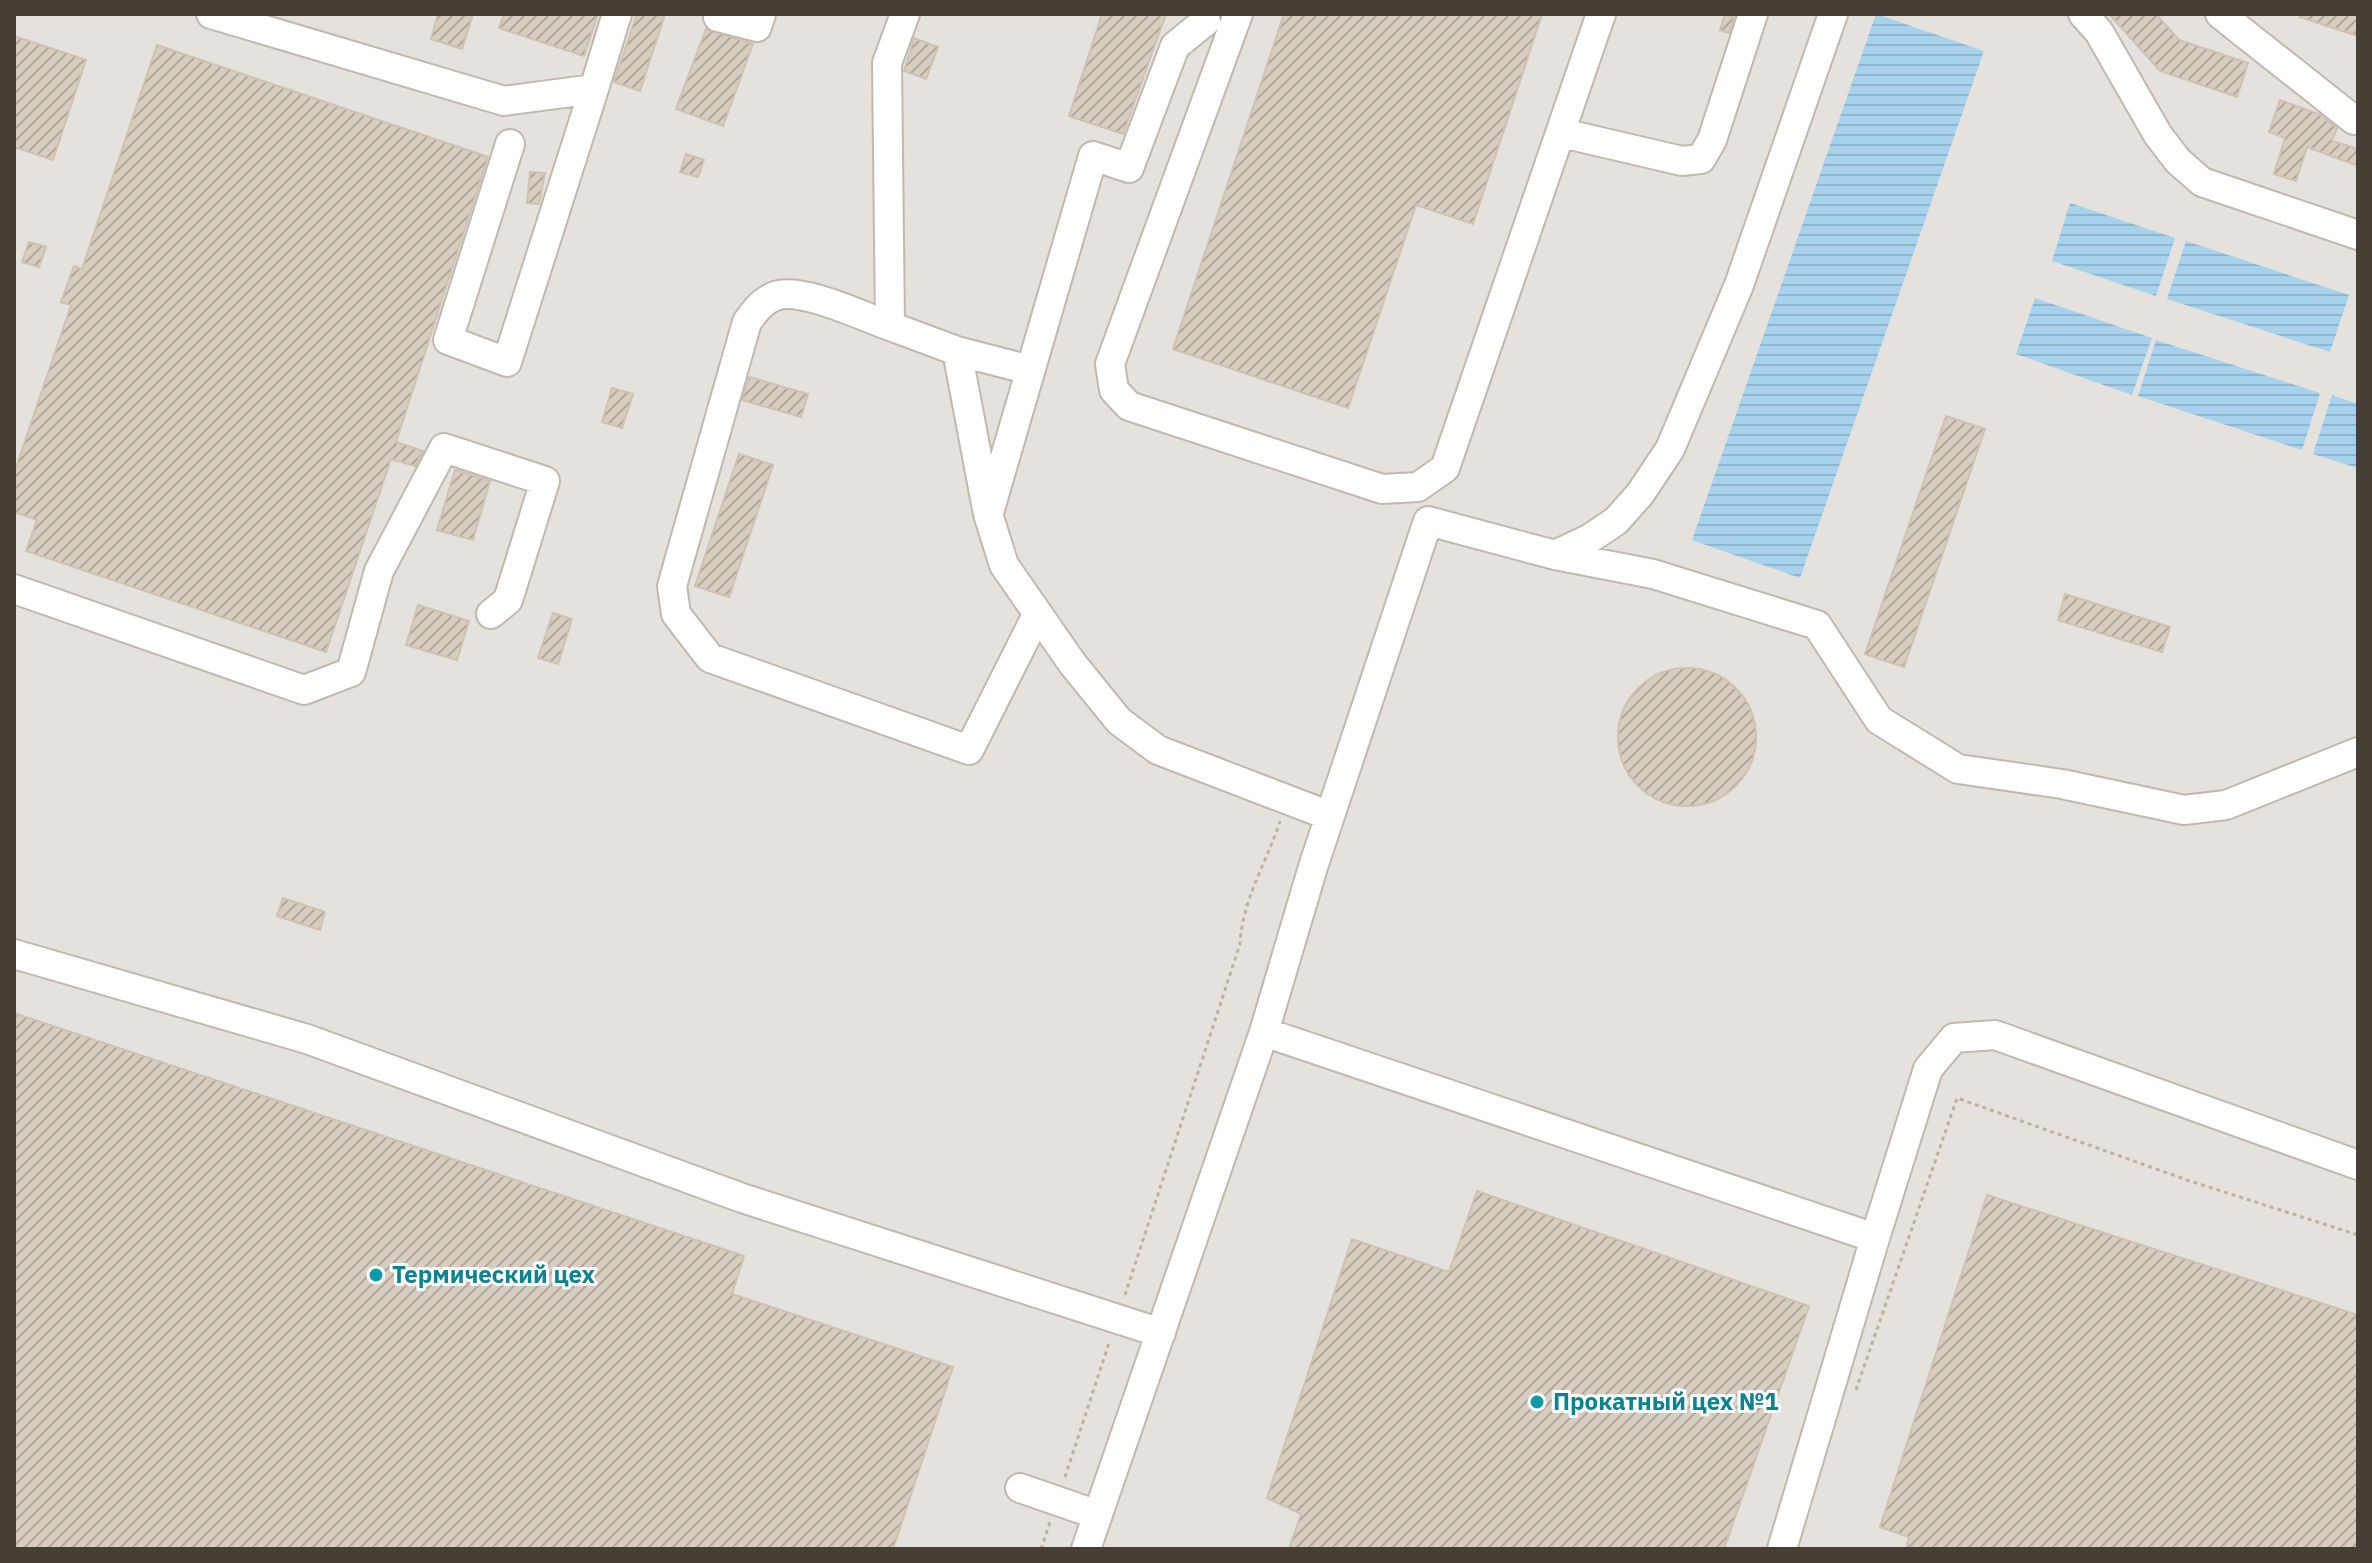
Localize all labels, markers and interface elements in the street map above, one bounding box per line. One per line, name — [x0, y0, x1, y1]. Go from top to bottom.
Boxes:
place label: Термический цех — [392, 1258, 596, 1290]
marker: Термический цех — [367, 1266, 385, 1284]
place label: Прокатный цех №1 — [1553, 1385, 1779, 1417]
marker: Прокатный цех №1 — [1528, 1393, 1546, 1411]

